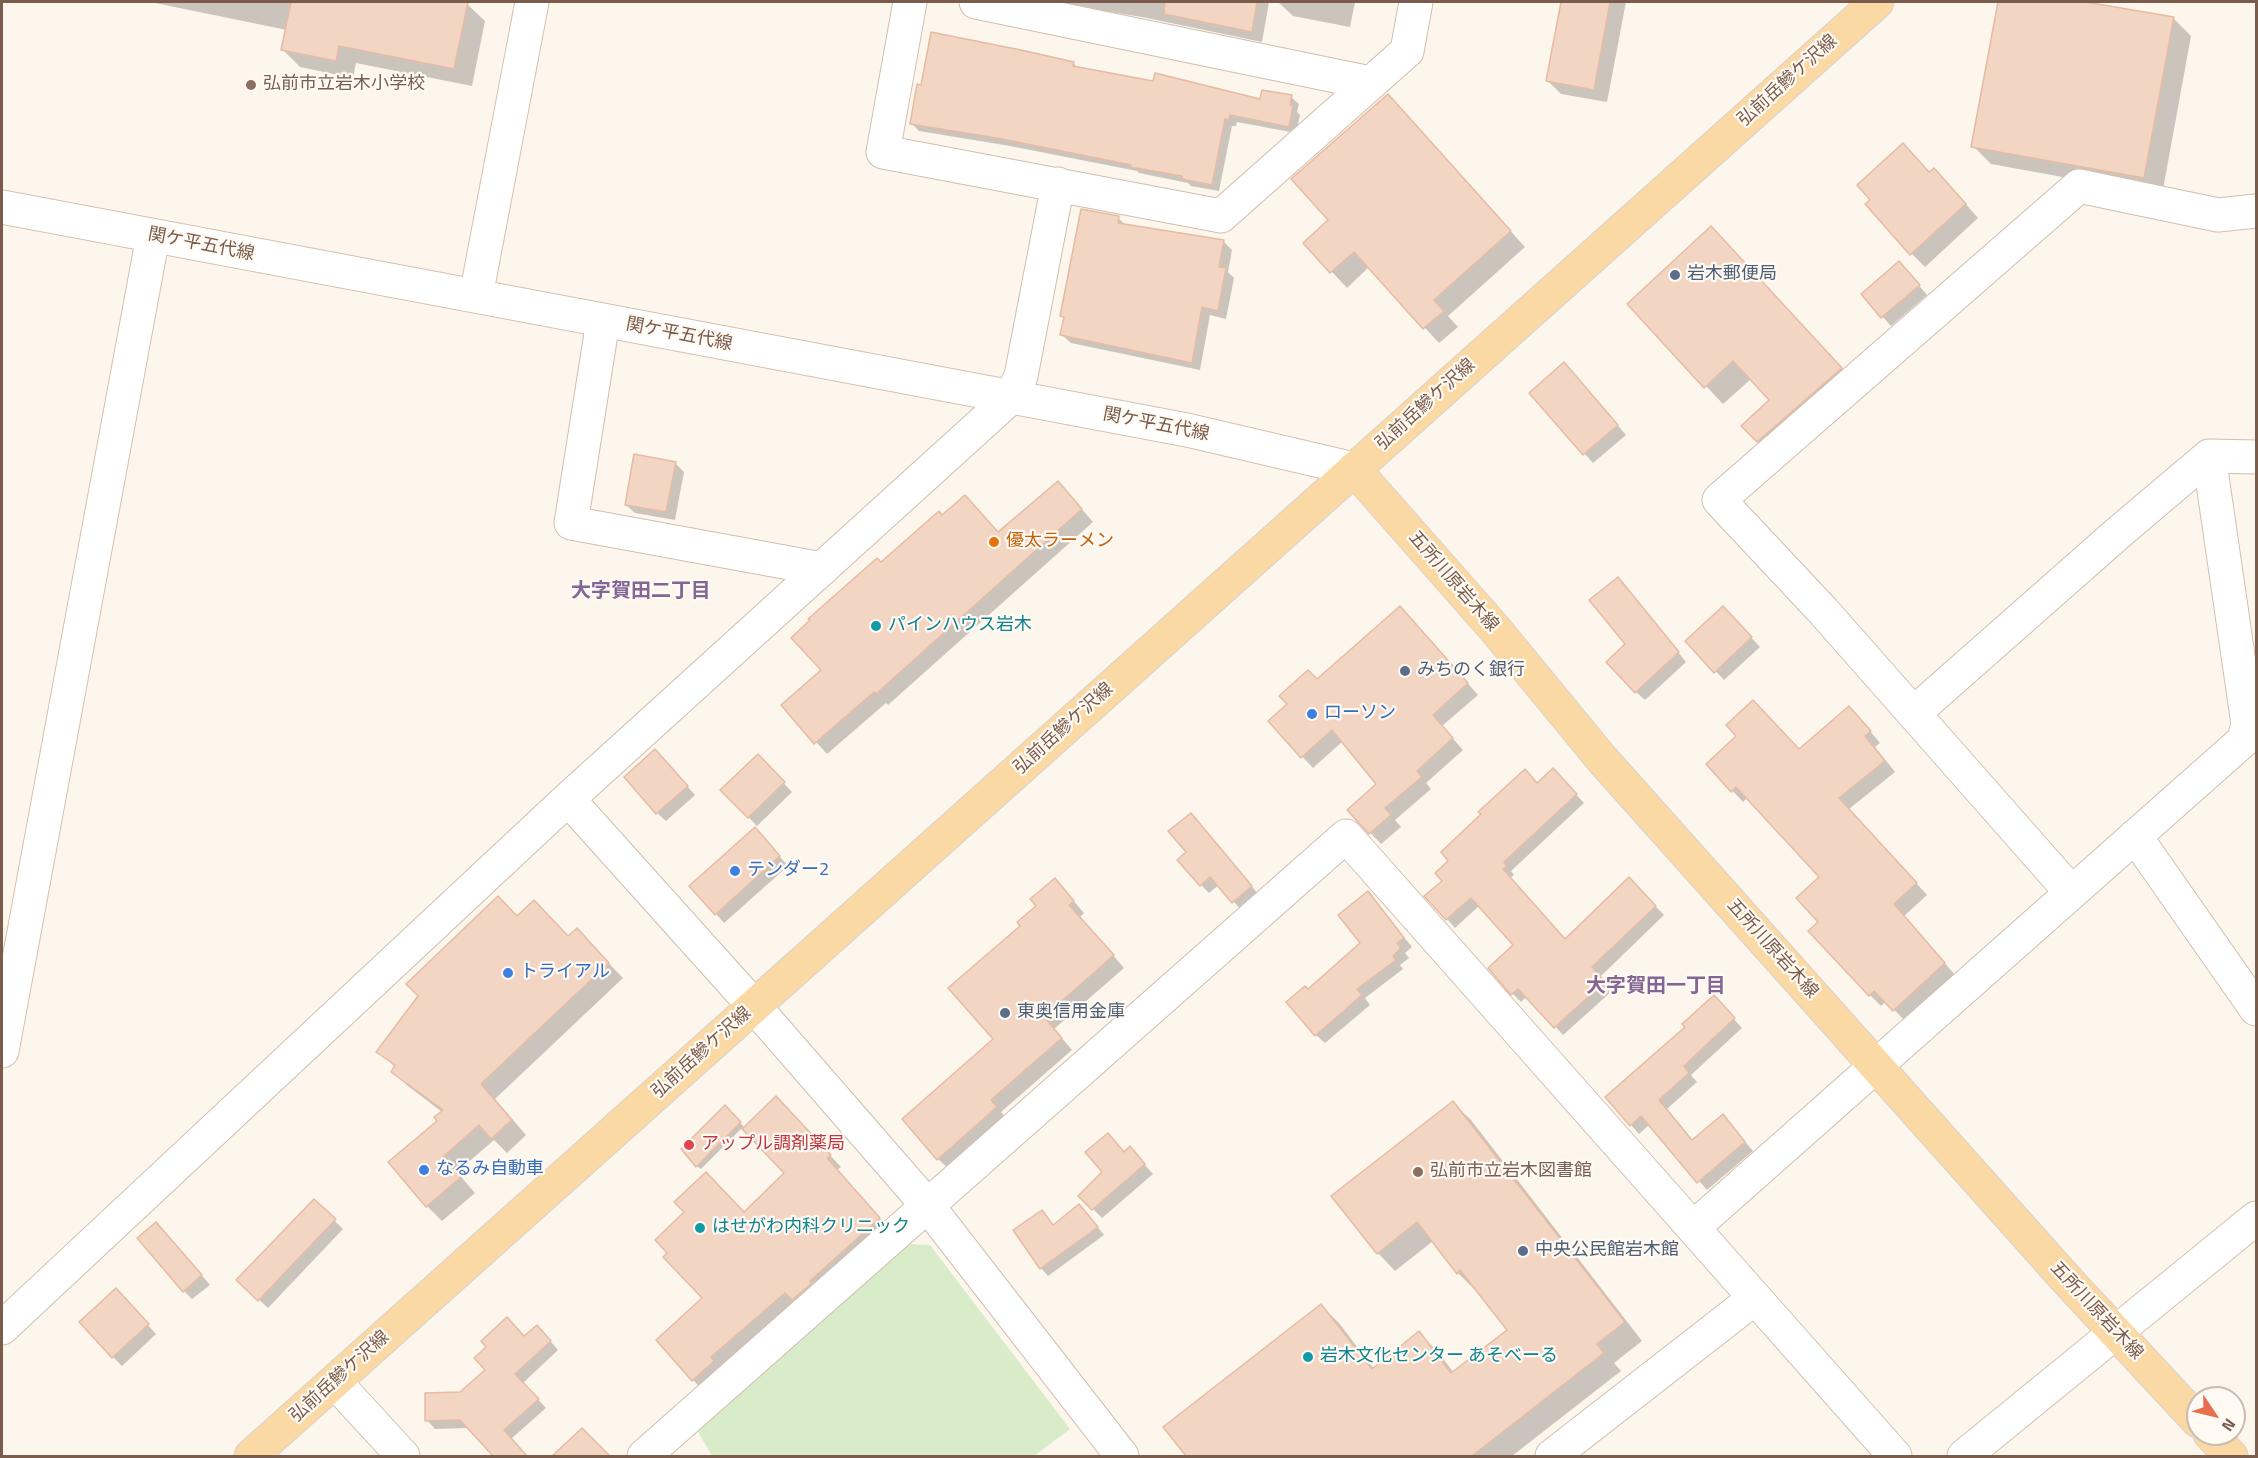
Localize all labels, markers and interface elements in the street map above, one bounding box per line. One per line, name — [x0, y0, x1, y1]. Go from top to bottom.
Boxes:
street label: 弘前岳鰺ケ沢線 — [1734, 31, 1842, 131]
place label: 弘前市立岩木小学校 — [263, 74, 425, 96]
marker: 弘前市立岩木小学校 — [244, 78, 258, 92]
street label: 関ケ平五代線 — [146, 224, 256, 266]
place label: 岩木郵便局 — [1687, 264, 1777, 286]
marker: 岩木郵便局 — [1668, 268, 1682, 282]
street label: 関ケ平五代線 — [624, 314, 734, 356]
street label: 弘前岳鰺ケ沢線 — [1372, 355, 1480, 455]
street label: 関ケ平五代線 — [1101, 404, 1211, 446]
street label: 五所川原岩木線 — [1404, 527, 1502, 637]
place label: 優太ラーメン — [1006, 531, 1114, 553]
marker: 優太ラーメン — [987, 535, 1001, 549]
district label: 大字賀田二丁目 — [571, 580, 711, 604]
place label: パインハウス岩木 — [888, 615, 1032, 637]
marker: パインハウス岩木 — [869, 619, 883, 633]
place label: みちのく銀行 — [1417, 660, 1525, 682]
marker: みちのく銀行 — [1398, 664, 1412, 678]
street label: 弘前岳鰺ケ沢線 — [1010, 679, 1118, 779]
place label: ローソン — [1324, 703, 1396, 725]
marker: ローソン — [1305, 707, 1319, 721]
place label: テンダー2 — [747, 860, 829, 882]
marker: テンダー2 — [728, 864, 742, 878]
street label: 五所川原岩木線 — [1722, 895, 1822, 1003]
place label: トライアル — [520, 962, 610, 984]
marker: トライアル — [501, 966, 515, 980]
district label: 大字賀田一丁目 — [1586, 975, 1726, 999]
place label: 東奥信用金庫 — [1017, 1002, 1125, 1024]
street label: 弘前岳鰺ケ沢線 — [648, 1003, 756, 1103]
marker: 東奥信用金庫 — [998, 1006, 1012, 1020]
place label: アップル調剤薬局 — [701, 1134, 845, 1156]
marker: アップル調剤薬局 — [682, 1138, 696, 1152]
place label: なるみ自動車 — [436, 1159, 544, 1181]
place label: 弘前市立岩木図書館 — [1430, 1161, 1592, 1183]
marker: なるみ自動車 — [417, 1163, 431, 1177]
marker: 弘前市立岩木図書館 — [1411, 1165, 1425, 1179]
place label: はせがわ内科クリニック — [712, 1217, 910, 1239]
marker: はせがわ内科クリニック — [693, 1221, 707, 1235]
place label: 中央公民館岩木館 — [1535, 1240, 1679, 1262]
marker: 中央公民館岩木館 — [1516, 1244, 1530, 1258]
street label: 五所川原岩木線 — [2045, 1258, 2147, 1364]
street label: 弘前岳鰺ケ沢線 — [286, 1327, 394, 1427]
place label: 岩木文化センター あそべーる — [1320, 1346, 1558, 1368]
marker: 岩木文化センター あそべーる — [1301, 1350, 1315, 1364]
north arrow — [2186, 1386, 2246, 1446]
text: N — [2216, 1414, 2242, 1437]

